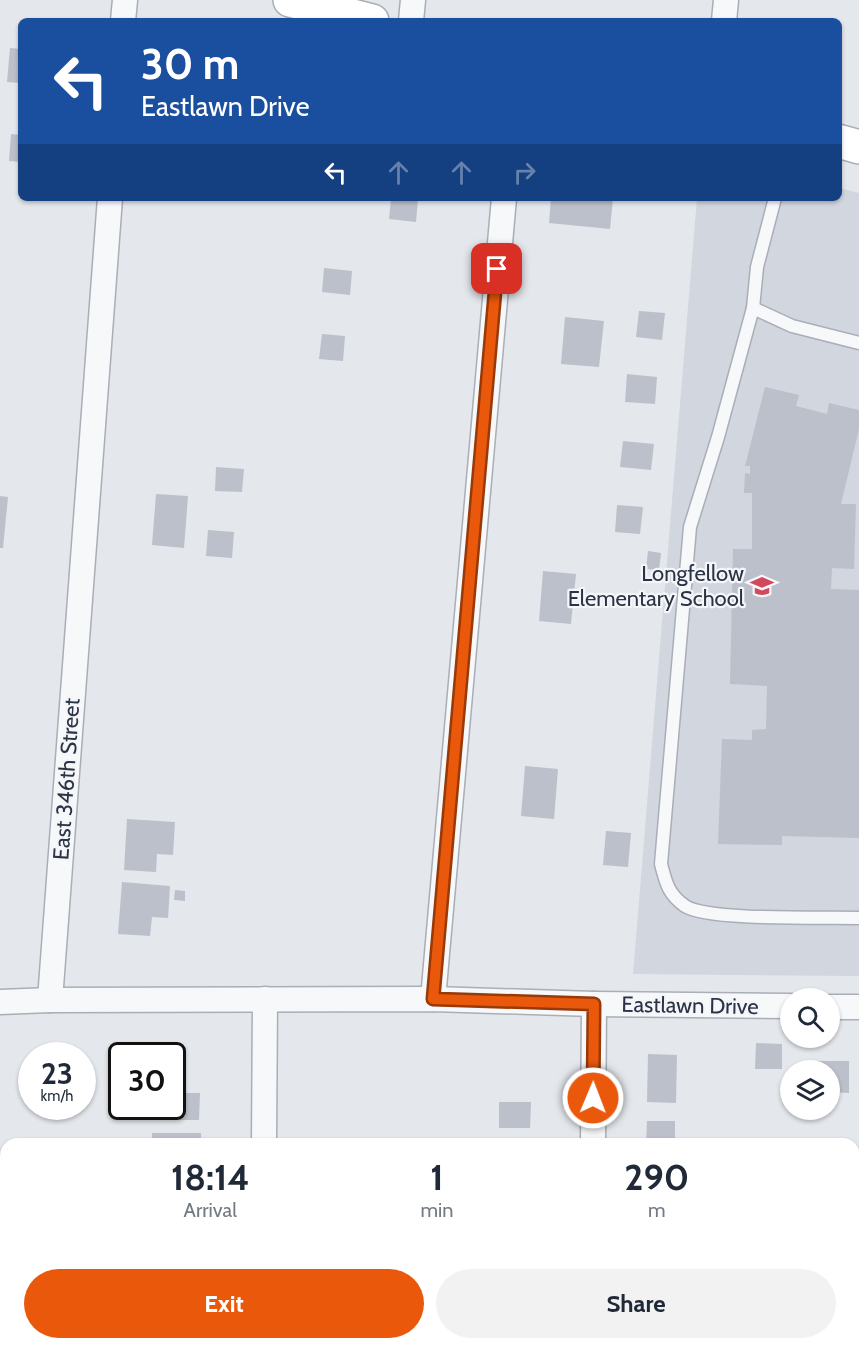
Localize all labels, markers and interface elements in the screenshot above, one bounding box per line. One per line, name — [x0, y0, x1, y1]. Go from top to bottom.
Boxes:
text: 30 m — [141, 38, 239, 90]
icon: left — [42, 42, 120, 120]
text: Eastlawn Drive — [141, 90, 309, 123]
icon: left — [319, 156, 352, 189]
icon: ahead — [382, 156, 415, 189]
icon: ahead — [445, 156, 478, 189]
icon: right — [508, 156, 541, 189]
pin — [471, 243, 522, 294]
icon: arrive — [480, 252, 513, 285]
place label: Longfellow Elementary School — [568, 560, 745, 612]
school or university icon: Longfellow Elementary School — [749, 573, 775, 599]
street label: East 346th Street — [47, 697, 86, 861]
map controls — [780, 988, 840, 1120]
button: search — [780, 988, 840, 1048]
street label: Eastlawn Drive — [621, 991, 759, 1020]
speed limit sign: 30 — [108, 1042, 186, 1120]
text: 23 — [41, 1055, 73, 1092]
button: layers — [780, 1060, 840, 1120]
position arrow — [561, 1066, 625, 1130]
text: km/h — [41, 1087, 73, 1105]
text: 18:14 — [171, 1155, 250, 1199]
text: 1 — [430, 1155, 444, 1199]
text: 290 — [624, 1155, 689, 1199]
text: Arrival — [184, 1198, 237, 1222]
text: min — [420, 1198, 453, 1222]
text: m — [648, 1198, 665, 1222]
button: Exit — [24, 1269, 424, 1338]
button: Share — [436, 1269, 836, 1338]

